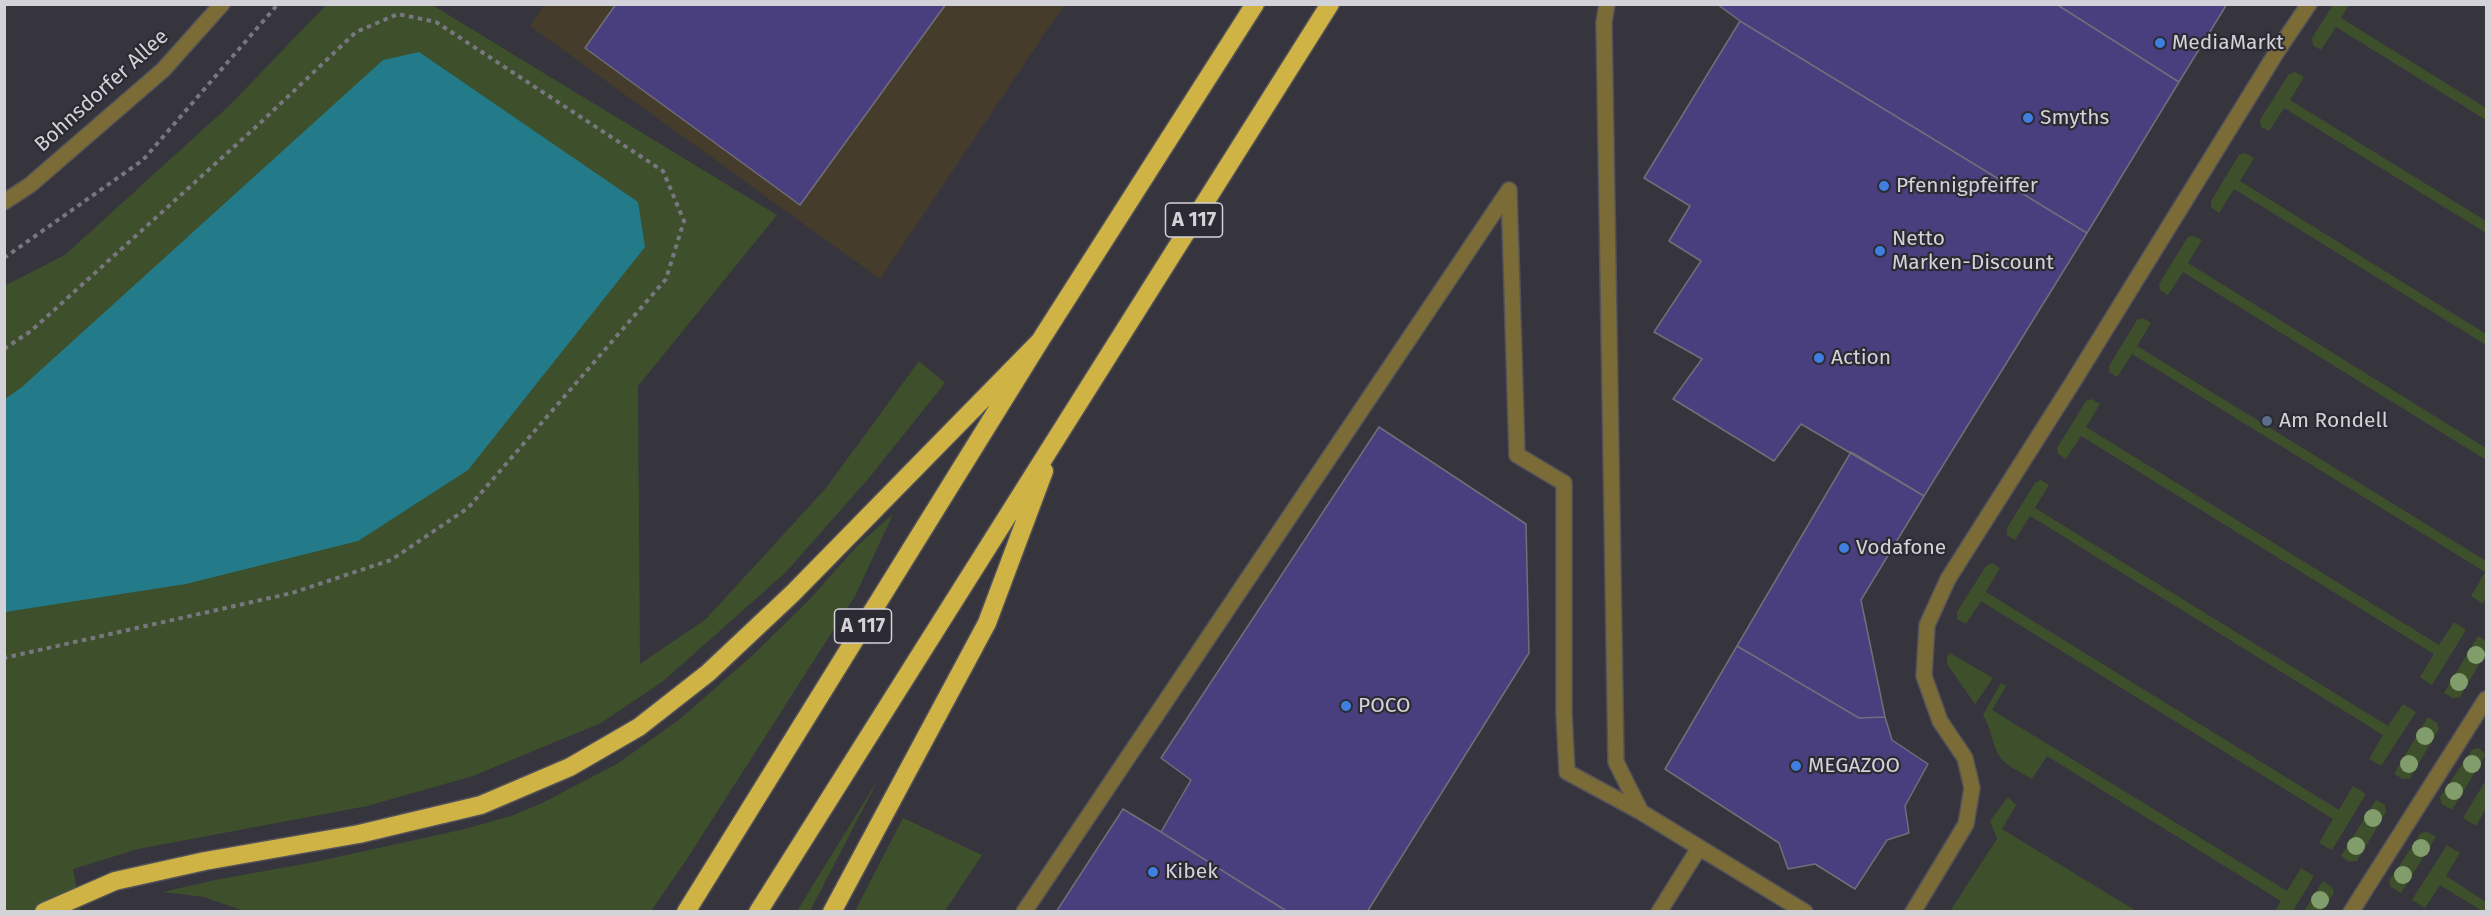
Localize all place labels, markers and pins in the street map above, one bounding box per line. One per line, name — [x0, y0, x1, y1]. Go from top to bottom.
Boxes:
place label: MediaMarkt — [2172, 30, 2284, 56]
marker: MediaMarkt — [2153, 36, 2167, 50]
place label: Smyths — [2040, 105, 2109, 131]
marker: Smyths — [2021, 111, 2035, 125]
place label: Pfennigpfeiffer — [1896, 173, 2038, 199]
marker: Pfennigpfeiffer — [1877, 179, 1891, 193]
place label: Netto Marken-Discount — [1892, 226, 2054, 276]
marker: Netto Marken-Discount — [1873, 244, 1887, 258]
place label: Action — [1831, 345, 1891, 371]
marker: Action — [1812, 351, 1826, 365]
place label: Am Rondell — [2279, 408, 2388, 434]
marker: Am Rondell — [2260, 414, 2274, 428]
place label: Vodafone — [1856, 535, 1946, 561]
marker: Vodafone — [1837, 541, 1851, 555]
place label: POCO — [1358, 693, 1411, 719]
marker: POCO — [1339, 699, 1353, 713]
place label: MEGAZOO — [1808, 753, 1900, 779]
marker: MEGAZOO — [1789, 759, 1803, 773]
place label: Kibek — [1165, 859, 1218, 885]
marker: Kibek — [1146, 865, 1160, 879]

